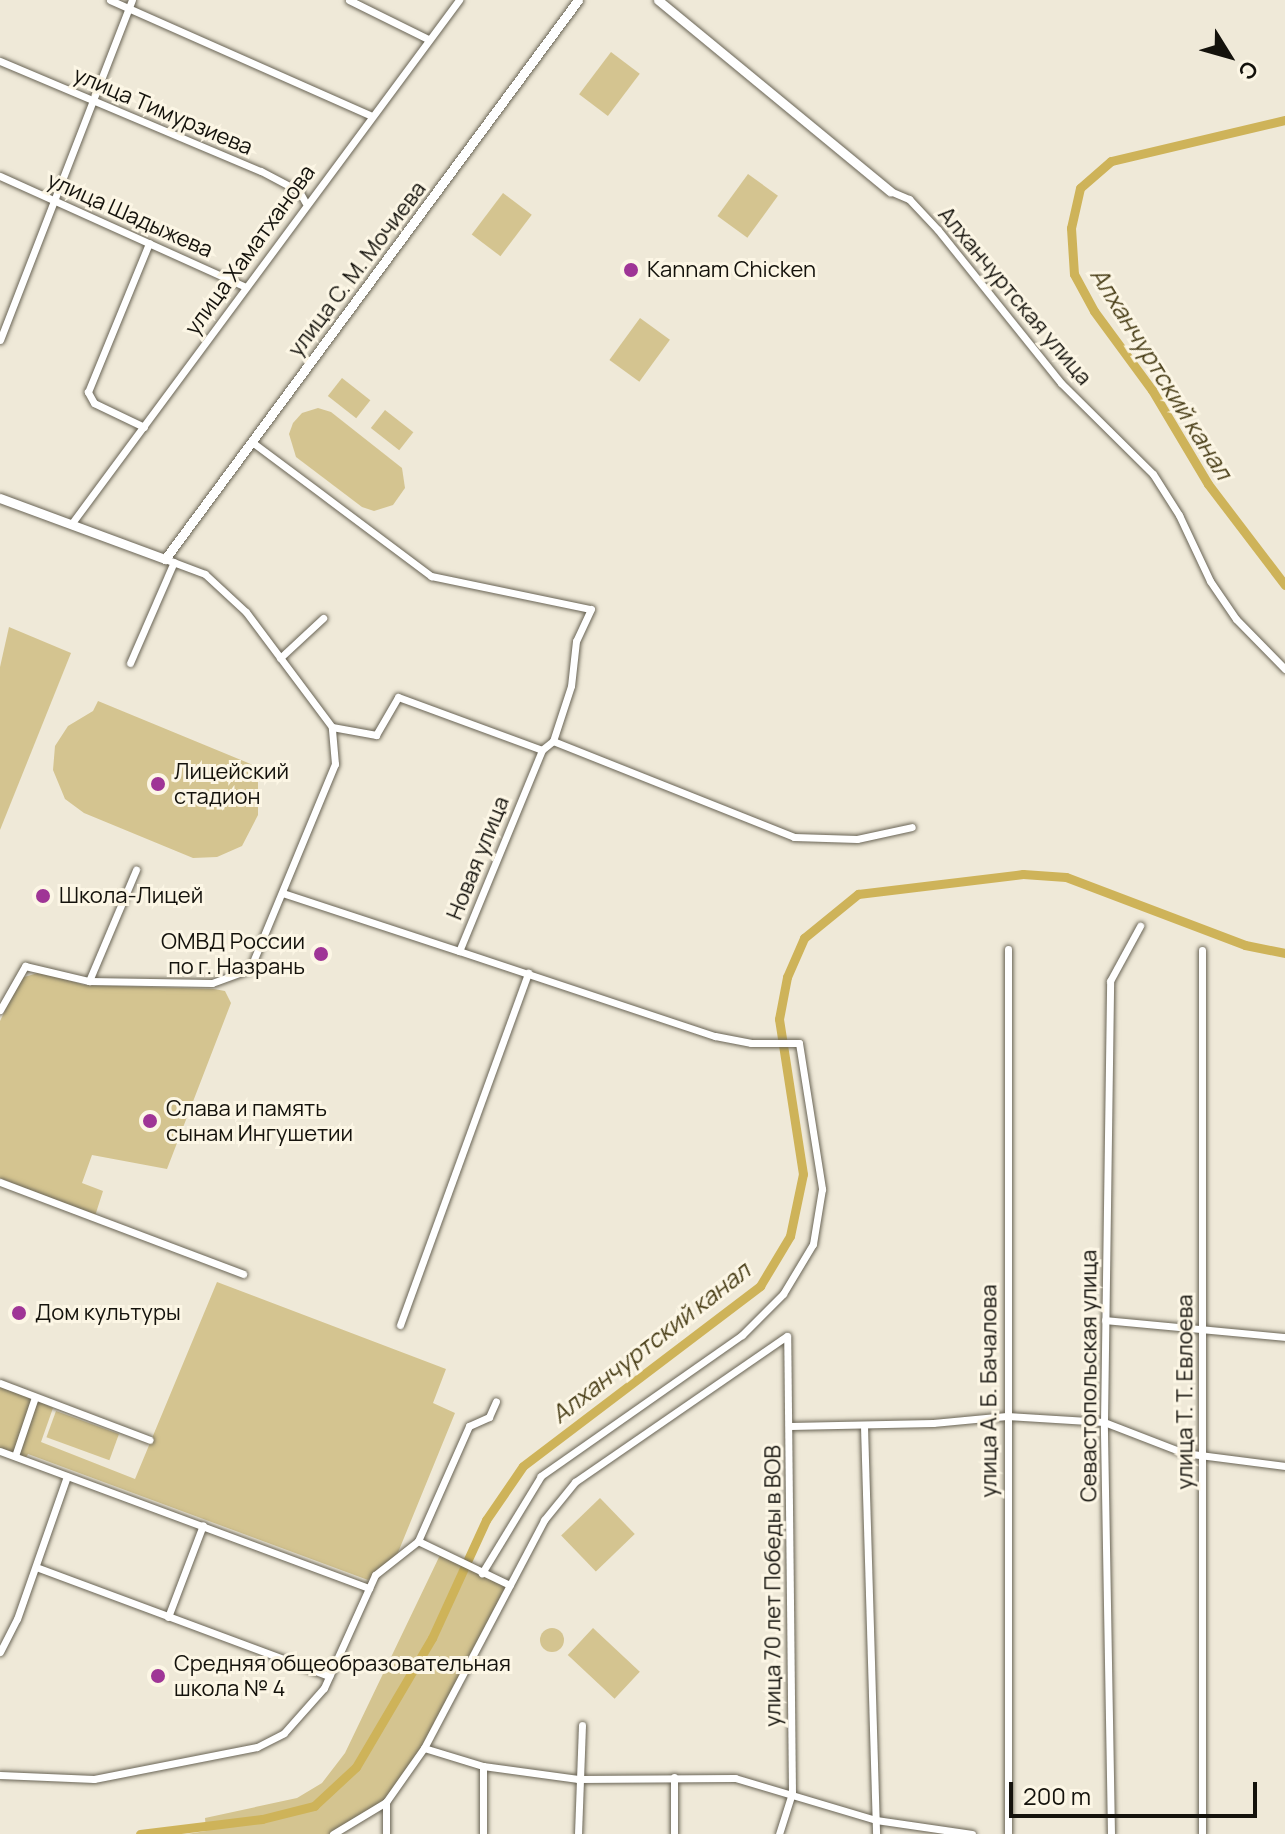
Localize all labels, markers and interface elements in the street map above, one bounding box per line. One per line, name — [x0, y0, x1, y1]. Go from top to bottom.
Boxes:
north arrow — [1189, 16, 1269, 96]
text: С — [1231, 55, 1265, 86]
street label: улица Тимурзиева — [69, 61, 257, 161]
street label: улица Хаматханова — [179, 160, 321, 340]
street label: улица Шадыжева — [43, 167, 217, 263]
street label: улица С. М. Мочиева — [283, 176, 431, 362]
street label: Алханчуртская улица — [933, 202, 1097, 390]
place label: Kannam Chicken — [647, 257, 816, 283]
marker: Kannam Chicken — [622, 261, 640, 279]
water label: Алханчуртский канал — [1085, 262, 1239, 484]
place label: Лицейский стадион — [174, 758, 289, 810]
marker: Лицейский стадион — [149, 775, 167, 793]
street label: Новая улица — [441, 792, 515, 924]
place label: Школа-Лицей — [59, 883, 203, 909]
marker: Школа-Лицей — [34, 887, 52, 905]
place label: ОМВД России по г. Назрань — [161, 928, 305, 980]
marker: ОМВД России по г. Назрань — [312, 945, 330, 963]
place label: Слава и память сынам Ингушетии — [166, 1095, 353, 1146]
marker: Слава и память сынам Ингушетии — [141, 1112, 159, 1130]
street label: Севастопольская улица — [1076, 1250, 1102, 1502]
water label: Алханчуртский канал — [545, 1255, 755, 1429]
street label: улица А. Б. Бачалова — [976, 1284, 1002, 1498]
street label: улица Т. Т. Евлоева — [1172, 1294, 1198, 1490]
place label: Дом культуры — [35, 1300, 181, 1326]
marker: Дом культуры — [10, 1304, 28, 1322]
street label: улица 70 лет Победы в ВОВ — [760, 1445, 786, 1727]
place label: Средняя общеобразовательная школа № 4 — [174, 1650, 511, 1702]
marker: Средняя общеобразовательная школа № 4 — [149, 1667, 167, 1685]
scale bar — [1013, 1766, 1261, 1816]
text: 200 m — [1023, 1779, 1091, 1812]

